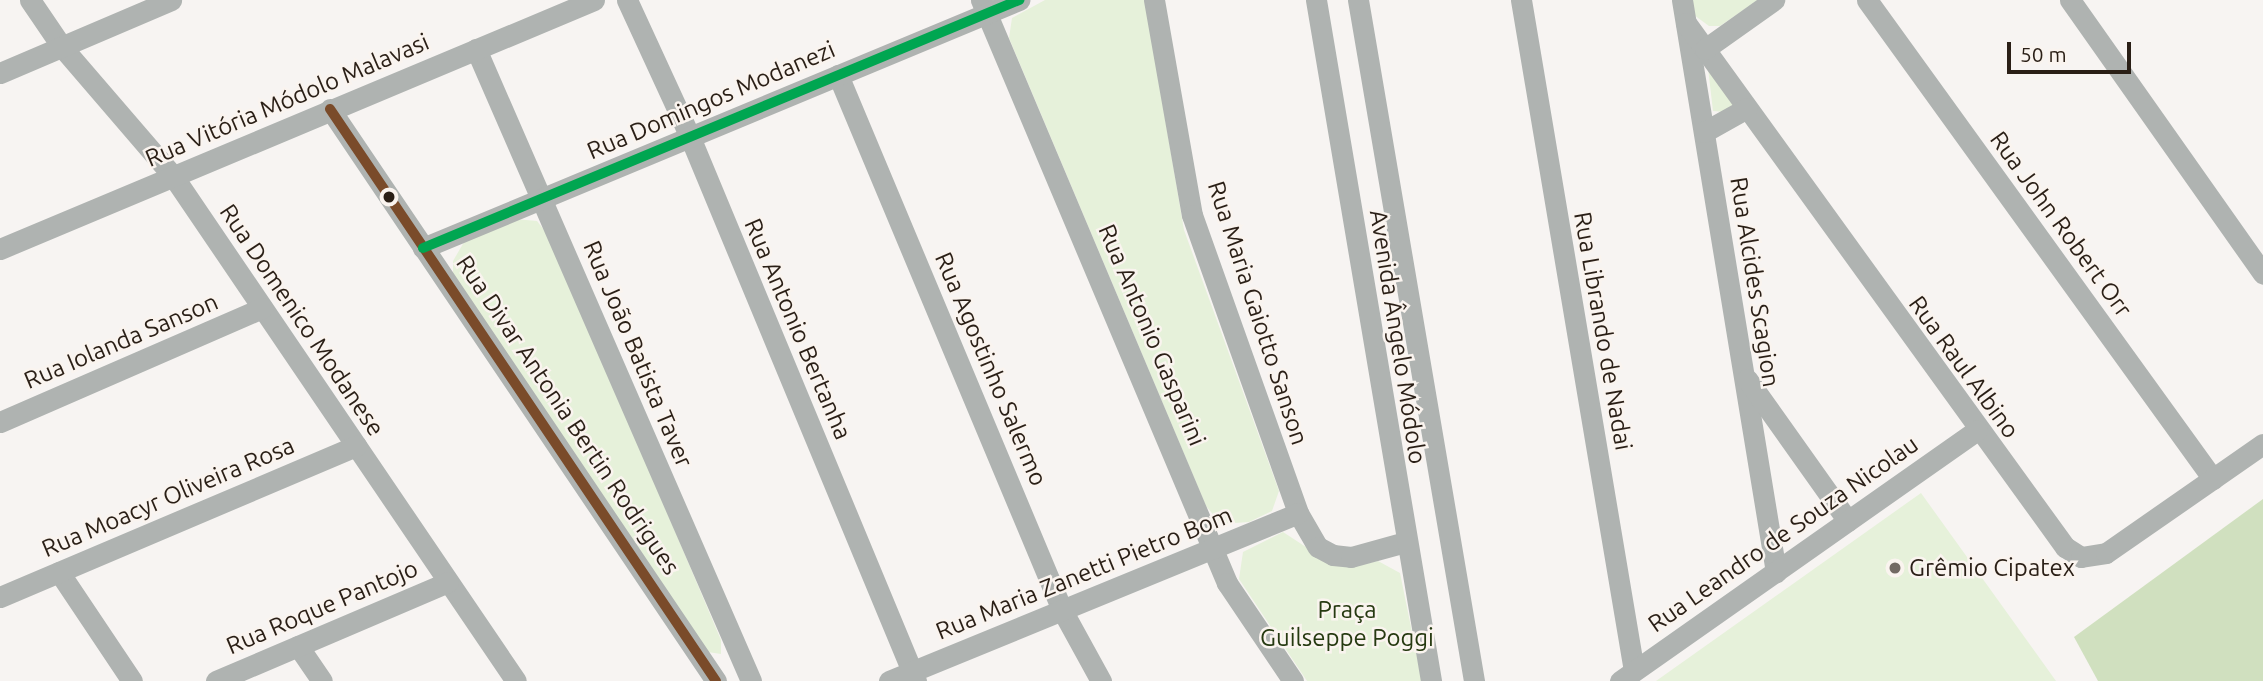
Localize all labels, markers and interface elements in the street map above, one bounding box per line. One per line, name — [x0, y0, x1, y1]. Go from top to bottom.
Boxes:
street label: Rua Vitória Módolo Malavasi — [141, 27, 433, 173]
scale bar — [2011, 28, 2135, 72]
street label: Rua Domingos Modanezi — [583, 35, 839, 165]
text: 50 m — [2020, 42, 2067, 66]
street label: Rua John Robert Orr — [1984, 126, 2138, 322]
street label: Rua Alcides Scagion — [1724, 175, 1786, 389]
street label: Rua Maria Gaiotto Sanson — [1202, 177, 1314, 449]
unlabelled marker — [382, 190, 396, 204]
street label: Rua Domenico Modanese — [214, 199, 390, 441]
street label: Avenida Ângelo Módolo — [1364, 208, 1432, 466]
street label: Rua Librando de Nadai — [1568, 209, 1638, 453]
street label: Rua Antonio Bertanha — [738, 214, 858, 444]
street label: Rua Antonio Gasparini — [1092, 220, 1212, 450]
street label: Rua João Batista Taver — [577, 236, 699, 472]
street label: Rua Agostinho Salermo — [929, 248, 1053, 490]
street label: Rua Divar Antonia Bertin Rodrigues — [450, 250, 686, 580]
street label: Rua Iolanda Sanson — [20, 287, 222, 395]
street label: Rua Raul Albino — [1903, 290, 2025, 444]
street label: Rua Leandro de Souza Nicolau — [1642, 430, 1924, 638]
street label: Rua Moacyr Oliveira Rosa — [37, 431, 299, 563]
street label: Rua Maria Zanetti Pietro Bom — [932, 500, 1236, 646]
street label: Rua Roque Pantojo — [222, 554, 422, 660]
place label: Grêmio Cipatex — [1909, 554, 2075, 582]
marker: Grêmio Cipatex — [1887, 560, 1903, 576]
park label: Praça Guilseppe Poggi — [1260, 596, 1434, 652]

